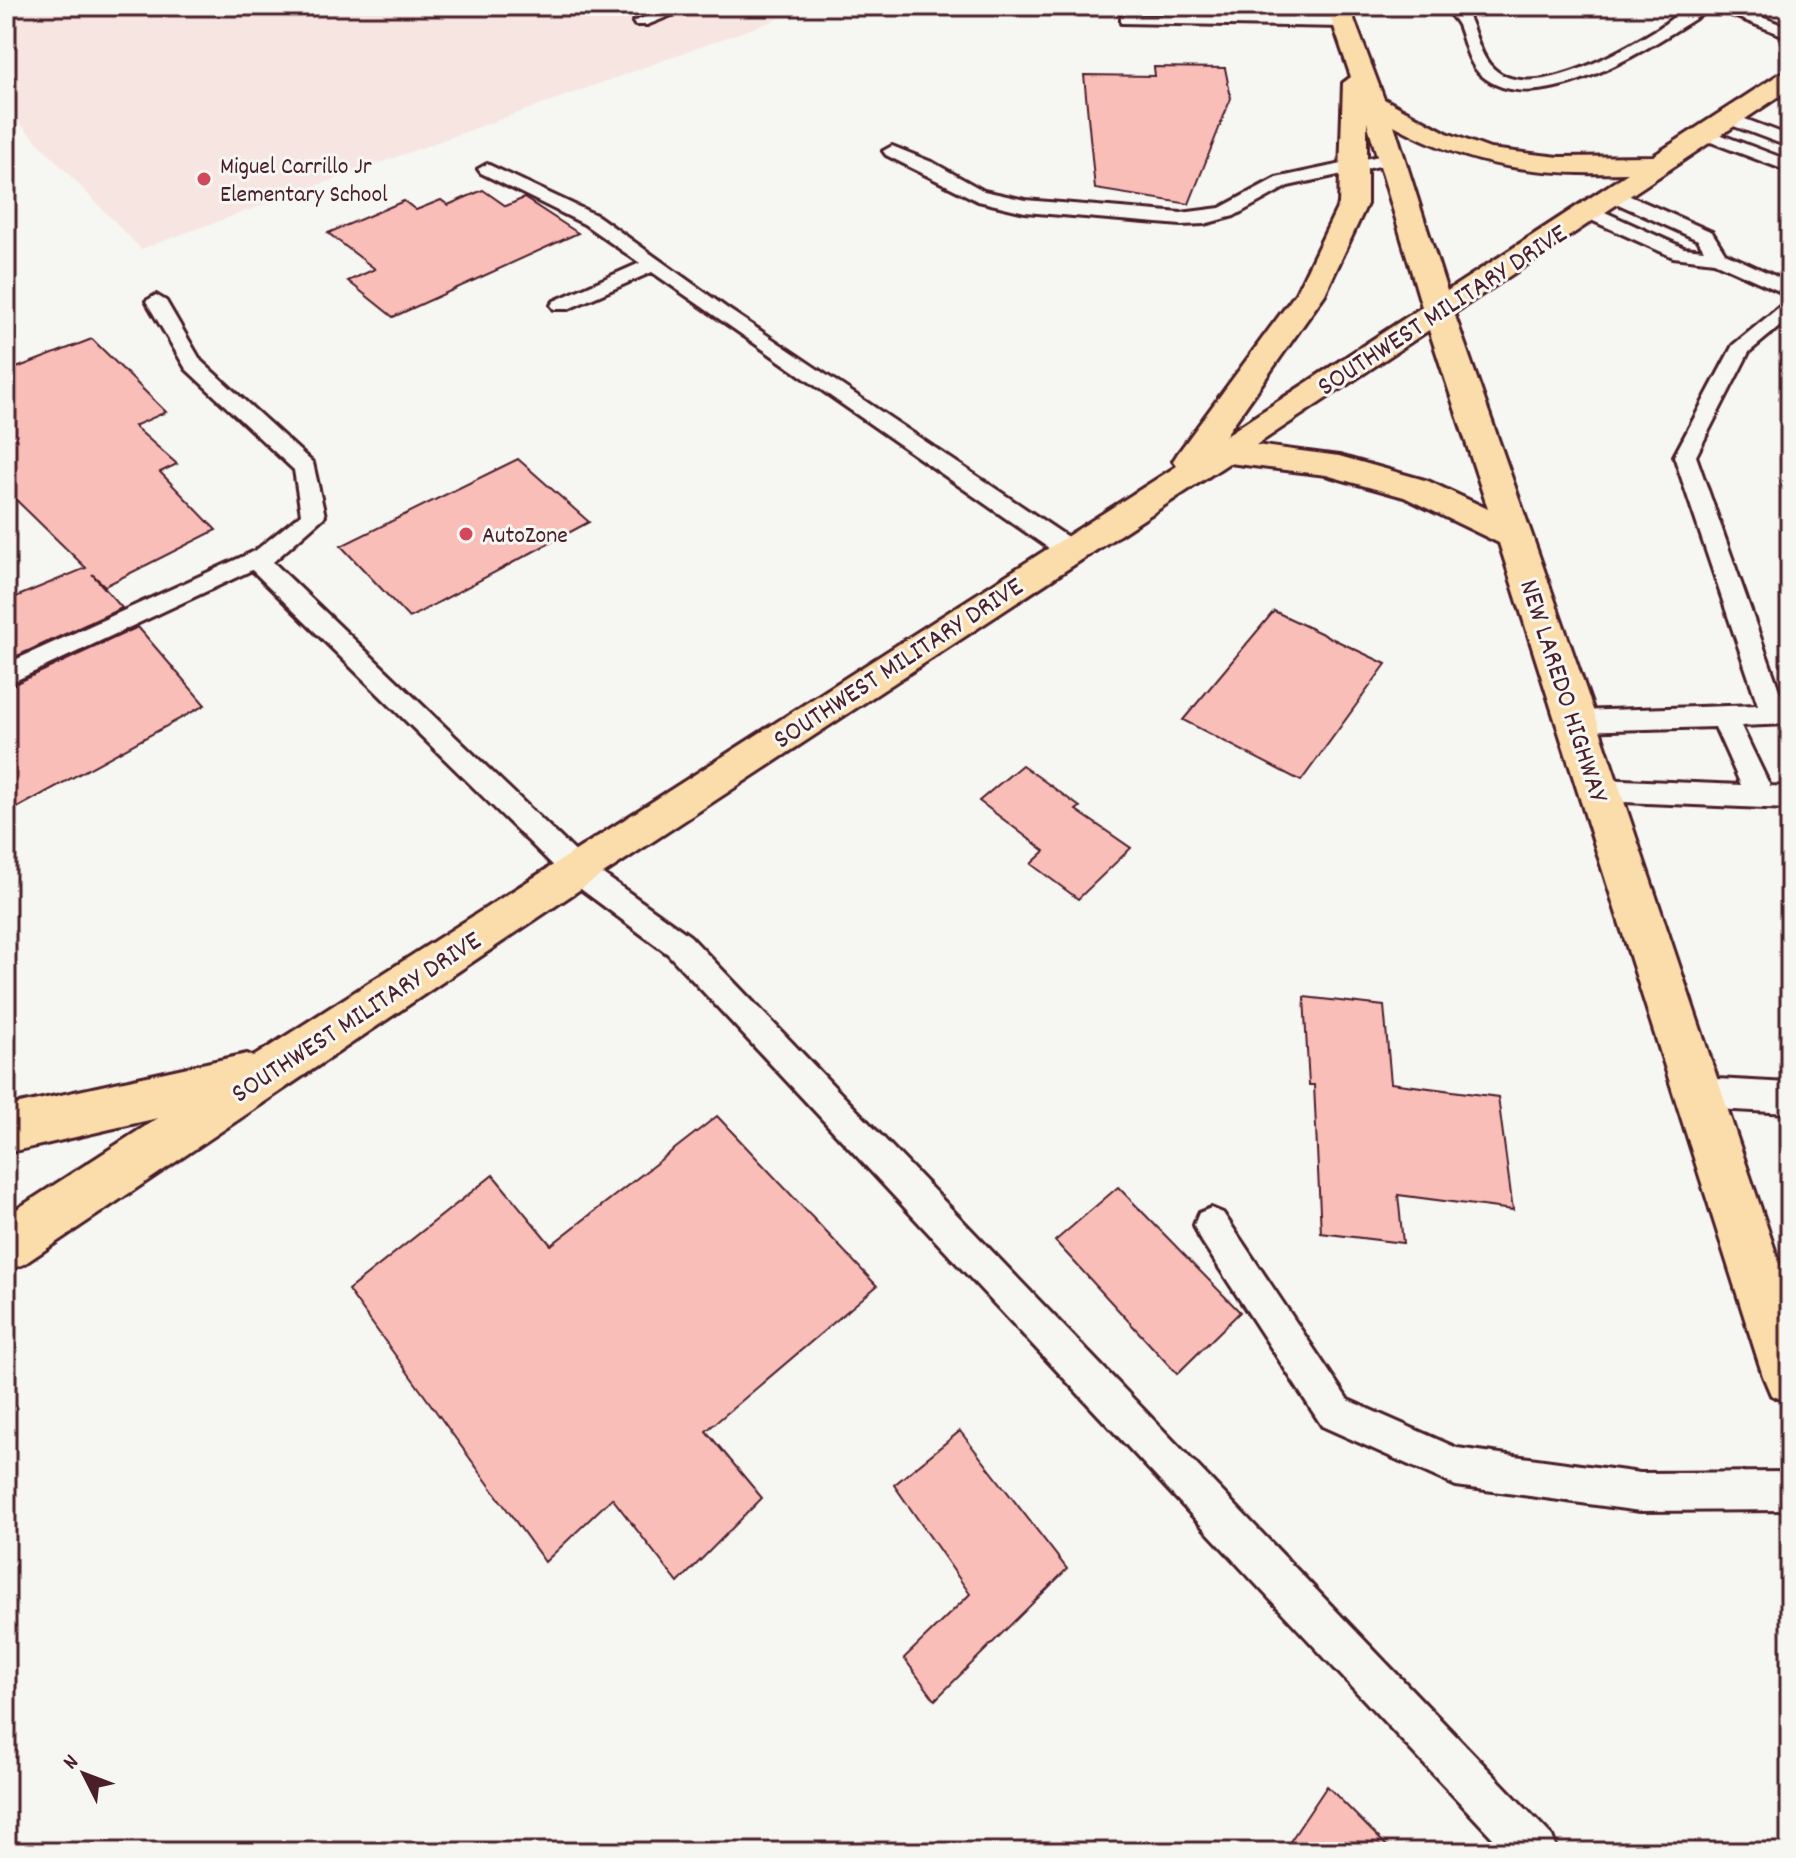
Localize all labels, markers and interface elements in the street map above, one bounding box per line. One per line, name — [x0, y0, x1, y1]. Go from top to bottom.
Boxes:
place label: Miguel Carrillo Jr Elementary School — [220, 151, 388, 213]
marker: Miguel Carrillo Jr Elementary School — [195, 170, 213, 188]
street label: SOUTHWEST MILITARY DRIVE — [1311, 216, 1577, 408]
place label: AutoZone — [482, 520, 568, 554]
marker: AutoZone — [457, 525, 475, 543]
street label: SOUTHWEST MILITARY DRIVE — [767, 569, 1033, 761]
street label: NEW LAREDO HIGHWAY — [1506, 575, 1616, 809]
street label: SOUTHWEST MILITARY DRIVE — [225, 923, 491, 1115]
north arrow — [44, 1734, 124, 1814]
text: N — [57, 1748, 87, 1777]

